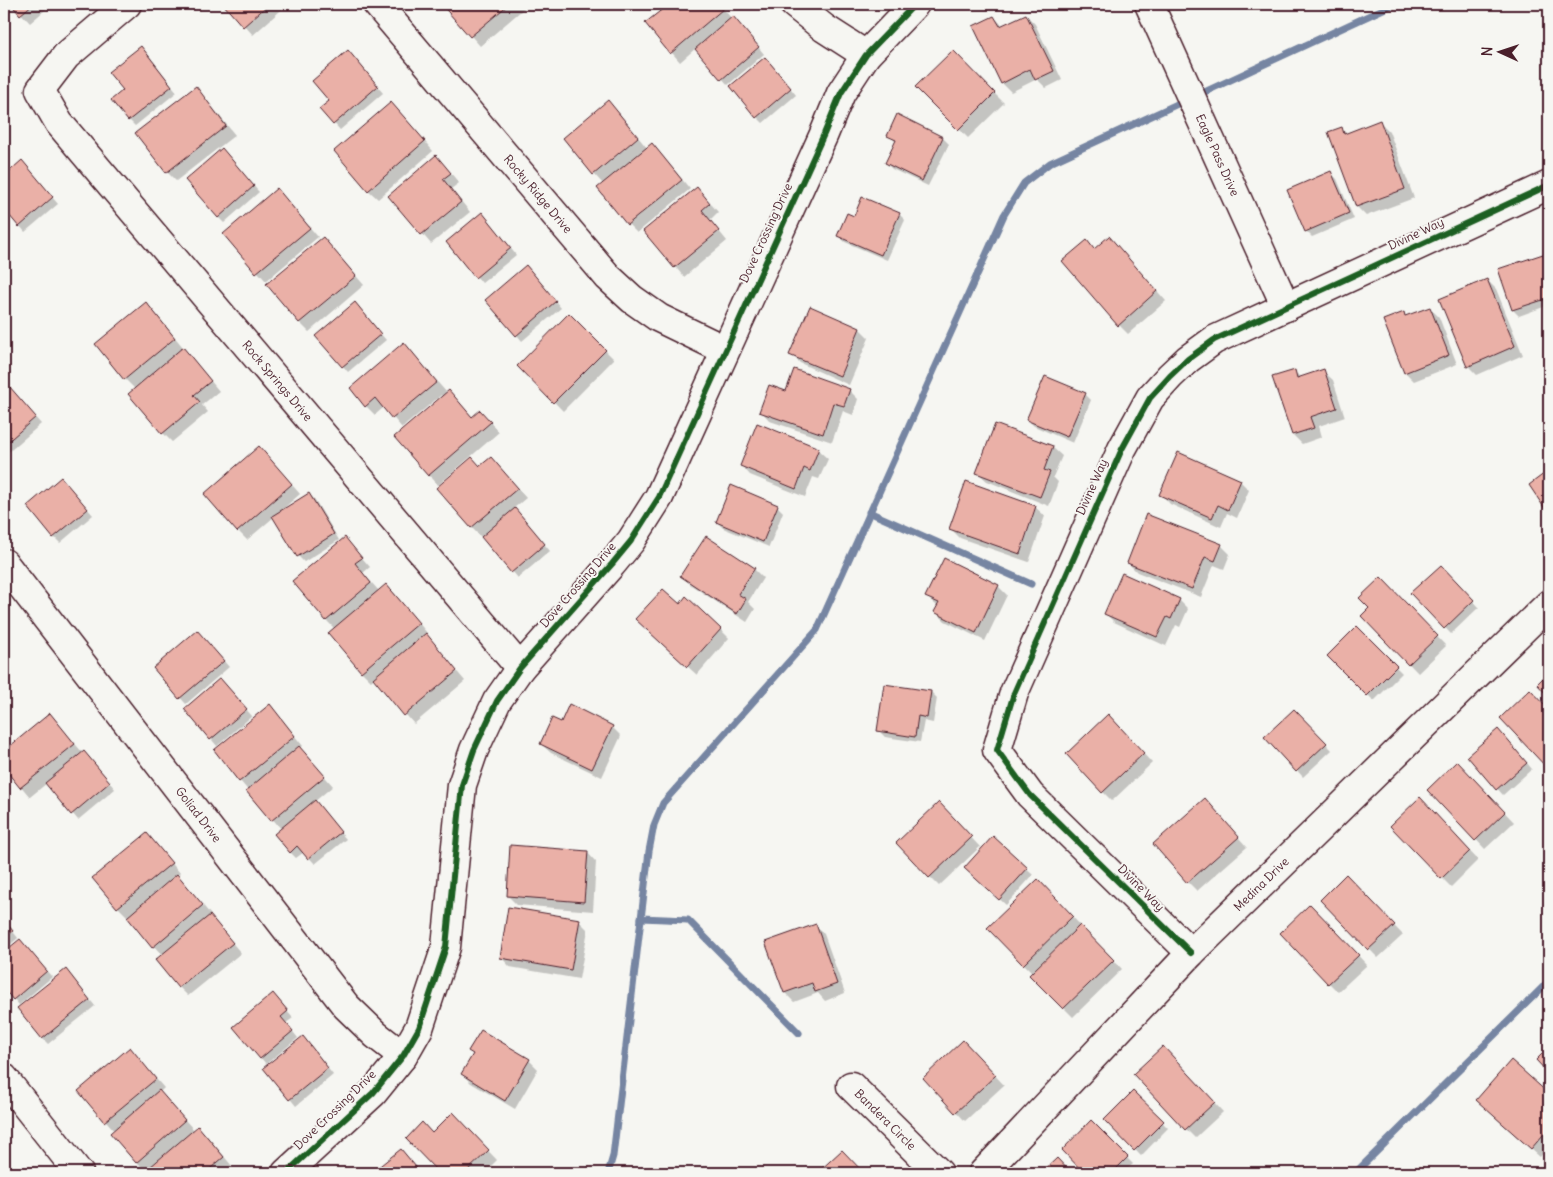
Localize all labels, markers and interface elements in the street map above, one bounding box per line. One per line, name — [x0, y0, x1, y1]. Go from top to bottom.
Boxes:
north arrow — [1476, 28, 1526, 78]
text: N — [1478, 46, 1496, 57]
street label: Eagle Pass Drive — [1193, 112, 1243, 198]
street label: Rocky Ridge Drive — [501, 151, 576, 236]
street label: Dove Crossing Drive — [736, 181, 795, 285]
street label: Divine Way — [1385, 214, 1446, 253]
street label: Rock Springs Drive — [239, 337, 316, 424]
street label: Divine Way — [1072, 456, 1111, 517]
street label: Dove Crossing Drive — [536, 539, 619, 630]
street label: Goliad Drive — [173, 784, 225, 845]
street label: Medina Drive — [1230, 854, 1292, 914]
street label: Divine Way — [1115, 861, 1168, 914]
street label: Dove Crossing Drive — [291, 1067, 379, 1153]
street label: Bandera Circle — [852, 1086, 919, 1153]

